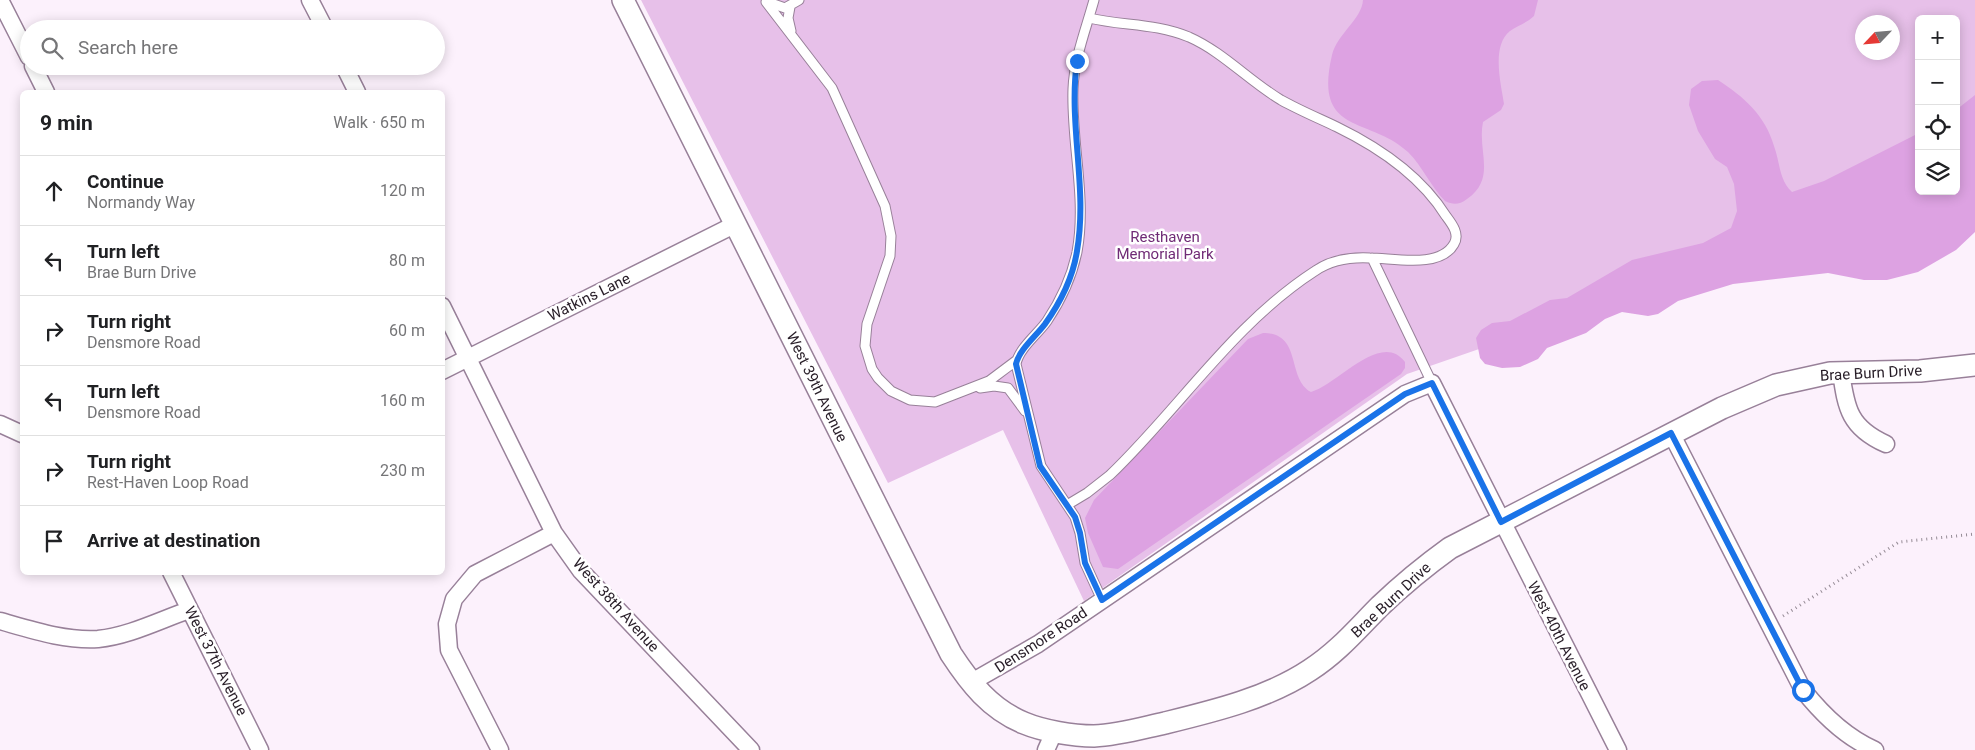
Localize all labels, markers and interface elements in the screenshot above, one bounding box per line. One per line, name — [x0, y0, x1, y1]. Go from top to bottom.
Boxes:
north arrow — [1855, 15, 1900, 60]
map controls — [1915, 15, 1960, 195]
button: + — [1915, 15, 1960, 60]
search box — [20, 20, 445, 75]
icon: search — [38, 34, 66, 62]
text: Search here — [78, 36, 178, 59]
route end — [1066, 50, 1089, 73]
button: − — [1915, 60, 1960, 105]
button: locate — [1915, 105, 1960, 150]
text: 9 min — [40, 111, 93, 135]
text: Walk · 650 m — [333, 113, 425, 132]
button: layers — [1915, 150, 1960, 195]
text: Continue — [87, 170, 164, 193]
icon: ahead — [40, 177, 68, 205]
text: 120 m — [380, 181, 425, 200]
text: Normandy Way — [87, 193, 195, 212]
park label: Resthaven Memorial Park — [1116, 228, 1214, 263]
text: Turn left — [87, 240, 160, 263]
icon: left — [40, 247, 68, 275]
text: 80 m — [389, 251, 425, 270]
text: Brae Burn Drive — [87, 263, 196, 282]
street label: Watkins Lane — [545, 269, 633, 325]
text: Turn right — [87, 310, 171, 333]
icon: right — [40, 317, 68, 345]
text: 60 m — [389, 321, 425, 340]
street label: West 39th Avenue — [783, 329, 851, 445]
text: Densmore Road — [87, 333, 201, 352]
street label: Brae Burn Drive — [1819, 361, 1923, 385]
text: Turn left — [87, 380, 160, 403]
icon: left — [40, 387, 68, 415]
text: 160 m — [380, 391, 425, 410]
text: Densmore Road — [87, 403, 201, 422]
text: Turn right — [87, 450, 171, 473]
icon: right — [40, 457, 68, 485]
text: 230 m — [380, 461, 425, 480]
text: Rest-Haven Loop Road — [87, 473, 249, 492]
icon: arrive — [40, 527, 68, 555]
text: Arrive at destination — [87, 529, 260, 552]
street label: West 38th Avenue — [569, 554, 663, 656]
street label: Brae Burn Drive — [1347, 558, 1435, 641]
street label: West 40th Avenue — [1524, 578, 1594, 694]
street label: West 37th Avenue — [181, 603, 251, 719]
street label: Densmore Road — [991, 603, 1091, 677]
route start — [1792, 679, 1815, 702]

